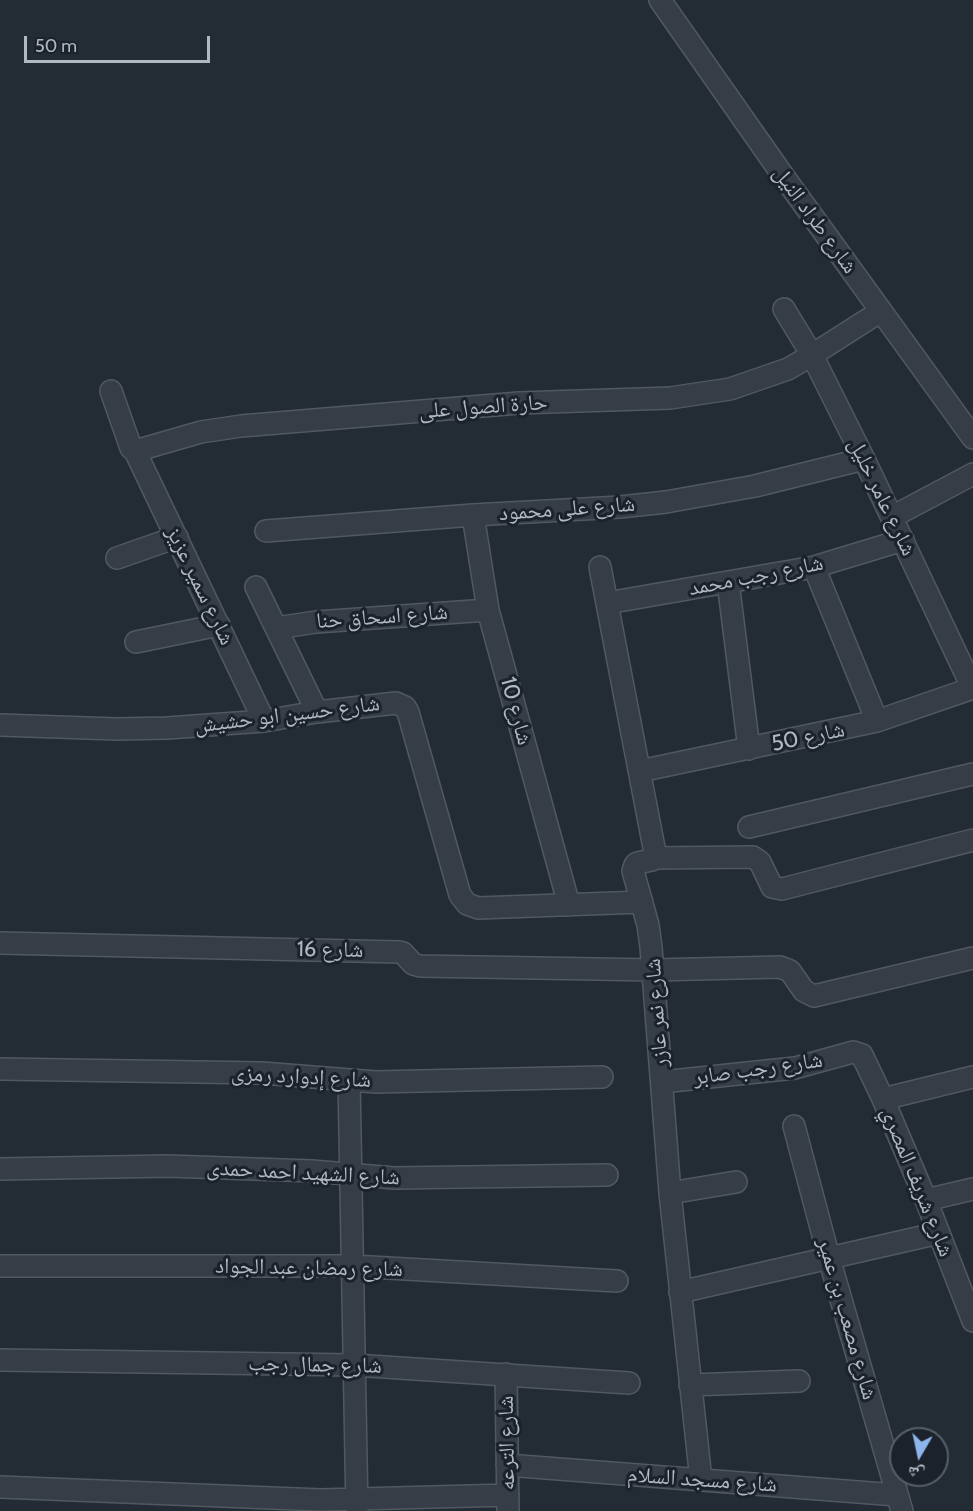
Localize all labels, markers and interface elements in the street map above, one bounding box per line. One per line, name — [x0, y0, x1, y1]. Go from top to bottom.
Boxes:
scale bar — [27, 24, 213, 62]
text: 50 m — [35, 35, 77, 57]
street label: شارع طراد النيل — [767, 161, 863, 279]
street label: حارة الصول على — [418, 389, 548, 425]
street label: شارع عامر خليل — [842, 434, 922, 560]
street label: شارع على محمود — [498, 491, 636, 527]
street label: شارع سمير عزيز — [160, 522, 240, 650]
street label: شارع رجب محمد — [687, 550, 825, 602]
street label: شارع اسحاق حنا — [315, 599, 449, 635]
street label: شارع 10 — [494, 674, 538, 748]
street label: شارع حسين ابو حشيش — [193, 691, 381, 739]
street label: شارع 50 — [769, 716, 847, 758]
street label: شارع 16 — [297, 936, 363, 964]
street label: شارع نمر عازر — [640, 958, 674, 1068]
street label: شارع رجب صابر — [692, 1047, 824, 1091]
street label: شارع إدوارد رمزى — [230, 1060, 372, 1094]
street label: شارع شريف المصري — [875, 1103, 959, 1261]
street label: شارع الشهيد احمد حمدى — [206, 1155, 400, 1191]
street label: شارع مصعب بن عمير — [811, 1235, 883, 1403]
street label: شارع رمضان عبد الجواد — [215, 1253, 403, 1283]
street label: شارع جمال رجب — [248, 1351, 382, 1379]
street label: شارع الترعه — [493, 1396, 521, 1490]
north arrow — [889, 1427, 949, 1487]
street label: شارع مسجد السلام — [626, 1462, 778, 1498]
text: ش — [907, 1463, 926, 1484]

